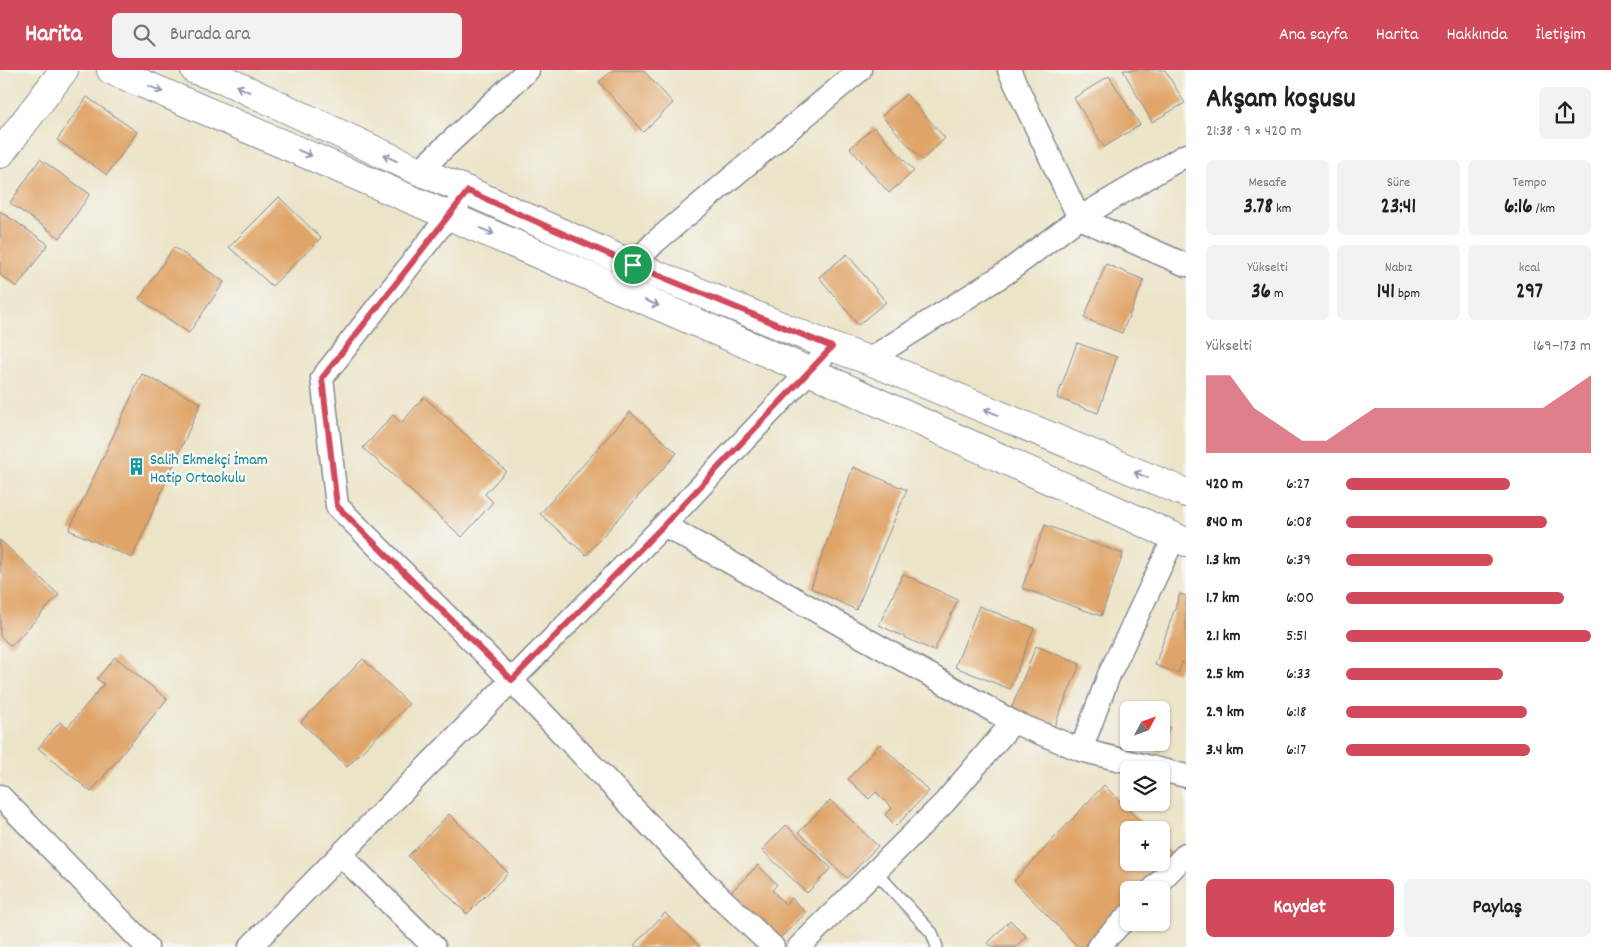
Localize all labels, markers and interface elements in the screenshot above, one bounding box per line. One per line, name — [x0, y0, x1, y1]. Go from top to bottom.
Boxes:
search box — [112, 13, 462, 58]
text: Harita — [25, 18, 82, 52]
icon: search — [130, 21, 158, 49]
text: Burada ara — [170, 22, 250, 49]
text: Ana sayfa — [1279, 23, 1348, 48]
text: Harita — [1376, 23, 1418, 48]
text: Hakkında — [1446, 23, 1507, 48]
text: İletişim — [1535, 23, 1586, 48]
text: Akşam koşusu — [1206, 81, 1356, 121]
one-way arrow — [236, 83, 251, 93]
one-way arrow — [148, 85, 163, 95]
button: share — [1539, 87, 1591, 139]
text: 21:38 · 9 × 420 m — [1206, 120, 1302, 143]
one-way arrow — [297, 149, 312, 159]
one-way arrow — [383, 152, 398, 162]
text: Mesafe — [1249, 173, 1286, 193]
text: Süre — [1387, 173, 1410, 193]
text: Tempo — [1512, 173, 1547, 193]
text: 3.78 — [1244, 193, 1273, 223]
text: 23:41 — [1381, 193, 1416, 223]
text: 6:16 — [1504, 193, 1533, 223]
text: km — [1273, 199, 1291, 219]
text: /km — [1533, 199, 1555, 219]
one-way arrow — [479, 227, 494, 237]
pin — [612, 244, 654, 286]
icon: arrive — [619, 251, 647, 279]
text: Yükselti — [1247, 258, 1288, 278]
text: Nabız — [1385, 258, 1412, 278]
text: kcal — [1519, 258, 1540, 278]
text: 36 — [1251, 278, 1271, 308]
text: 141 — [1377, 278, 1395, 308]
text: 297 — [1516, 278, 1543, 308]
text: m — [1271, 284, 1284, 304]
text: bpm — [1395, 284, 1420, 304]
one-way arrow — [644, 298, 659, 308]
text: Yükselti — [1206, 335, 1252, 358]
text: 169–173 m — [1533, 335, 1591, 358]
one-way arrow — [984, 406, 999, 416]
place label: Salih Ekmekçi İmam Hatip Ortaokulu — [150, 449, 268, 490]
building icon: Salih Ekmekçi İmam Hatip Ortaokulu — [126, 457, 146, 477]
one-way arrow — [1134, 469, 1149, 479]
text: 420 m — [1206, 473, 1243, 496]
text: 6:27 — [1286, 473, 1310, 496]
text: 840 m — [1206, 511, 1242, 534]
text: 6:08 — [1286, 511, 1312, 534]
text: 1.3 km — [1206, 549, 1240, 572]
text: 6:39 — [1286, 549, 1311, 572]
text: 1.7 km — [1206, 587, 1240, 610]
text: 6:00 — [1286, 587, 1314, 610]
text: 2.1 km — [1206, 625, 1240, 648]
text: 5:51 — [1286, 625, 1307, 648]
text: 2.5 km — [1206, 663, 1244, 686]
text: 6:33 — [1286, 663, 1311, 686]
north arrow — [1120, 701, 1170, 751]
map controls — [1120, 701, 1170, 931]
text: 2.9 km — [1206, 701, 1244, 724]
text: 6:18 — [1286, 701, 1306, 724]
text: 3.4 km — [1206, 739, 1244, 762]
text: 6:17 — [1286, 739, 1306, 762]
button: layers — [1120, 761, 1170, 811]
button: + — [1120, 821, 1170, 871]
button: Kaydet — [1206, 879, 1394, 937]
button: Paylaş — [1404, 879, 1591, 937]
button: − — [1120, 881, 1170, 931]

